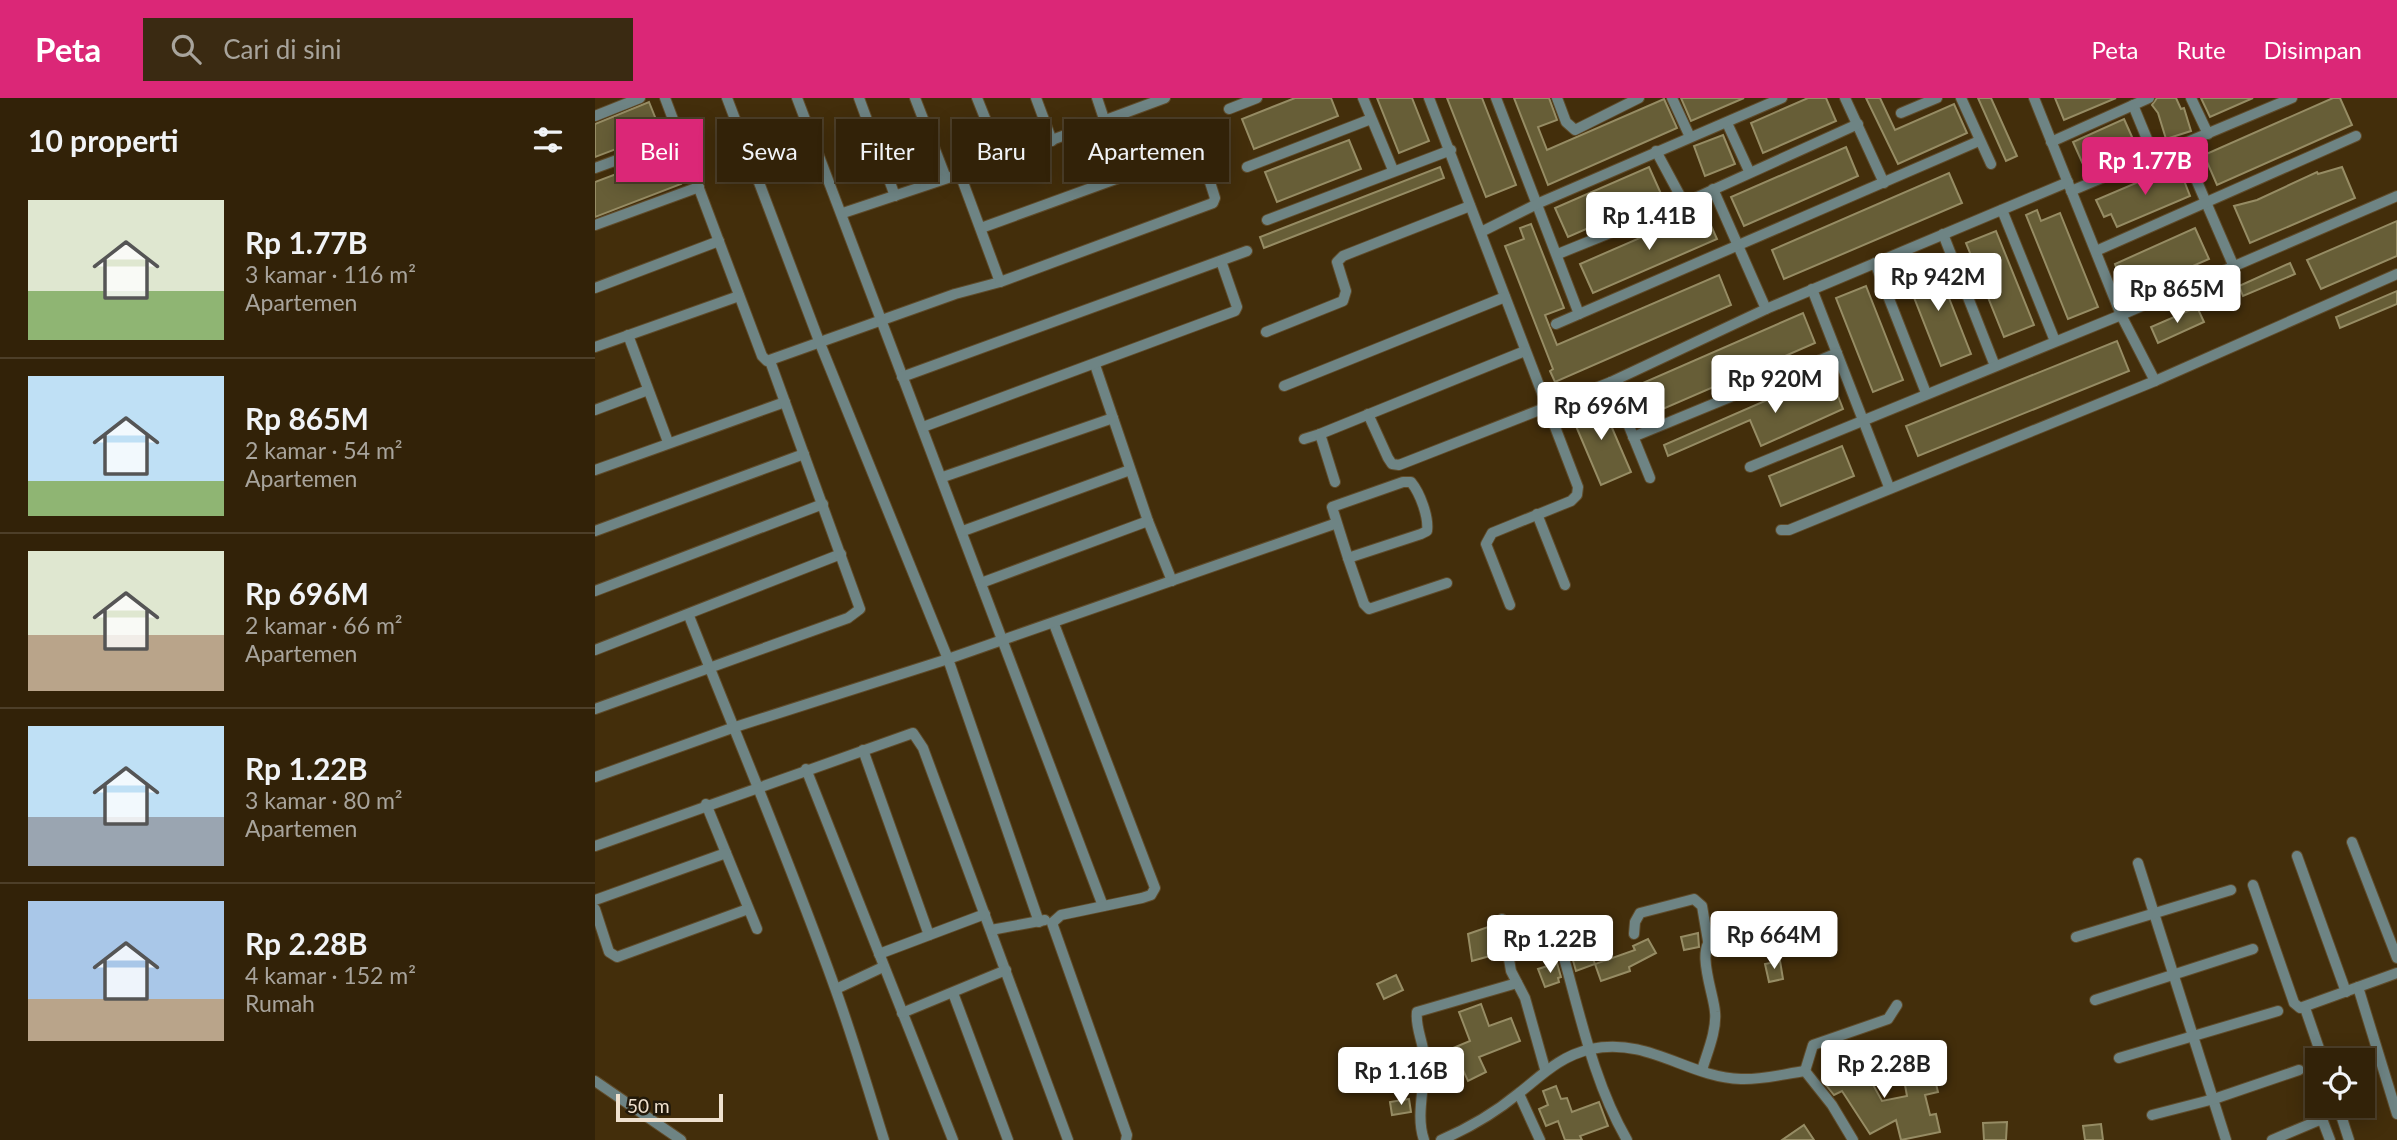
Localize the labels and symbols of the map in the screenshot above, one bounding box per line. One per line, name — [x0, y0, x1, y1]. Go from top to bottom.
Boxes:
pin: Rp 1.77B — [2073, 138, 2217, 197]
pin: Rp 1.41B — [1577, 192, 1721, 252]
pin: Rp 942M — [1873, 254, 2003, 313]
pin: Rp 865M — [2112, 266, 2242, 325]
pin: Rp 920M — [1710, 356, 1840, 415]
pin: Rp 696M — [1536, 382, 1666, 442]
pin: Rp 664M — [1709, 912, 1839, 971]
pin: Rp 1.22B — [1478, 916, 1622, 975]
pin: Rp 2.28B — [1812, 1040, 1956, 1100]
pin: Rp 1.16B — [1329, 1048, 1473, 1107]
scale bar — [616, 1091, 723, 1123]

